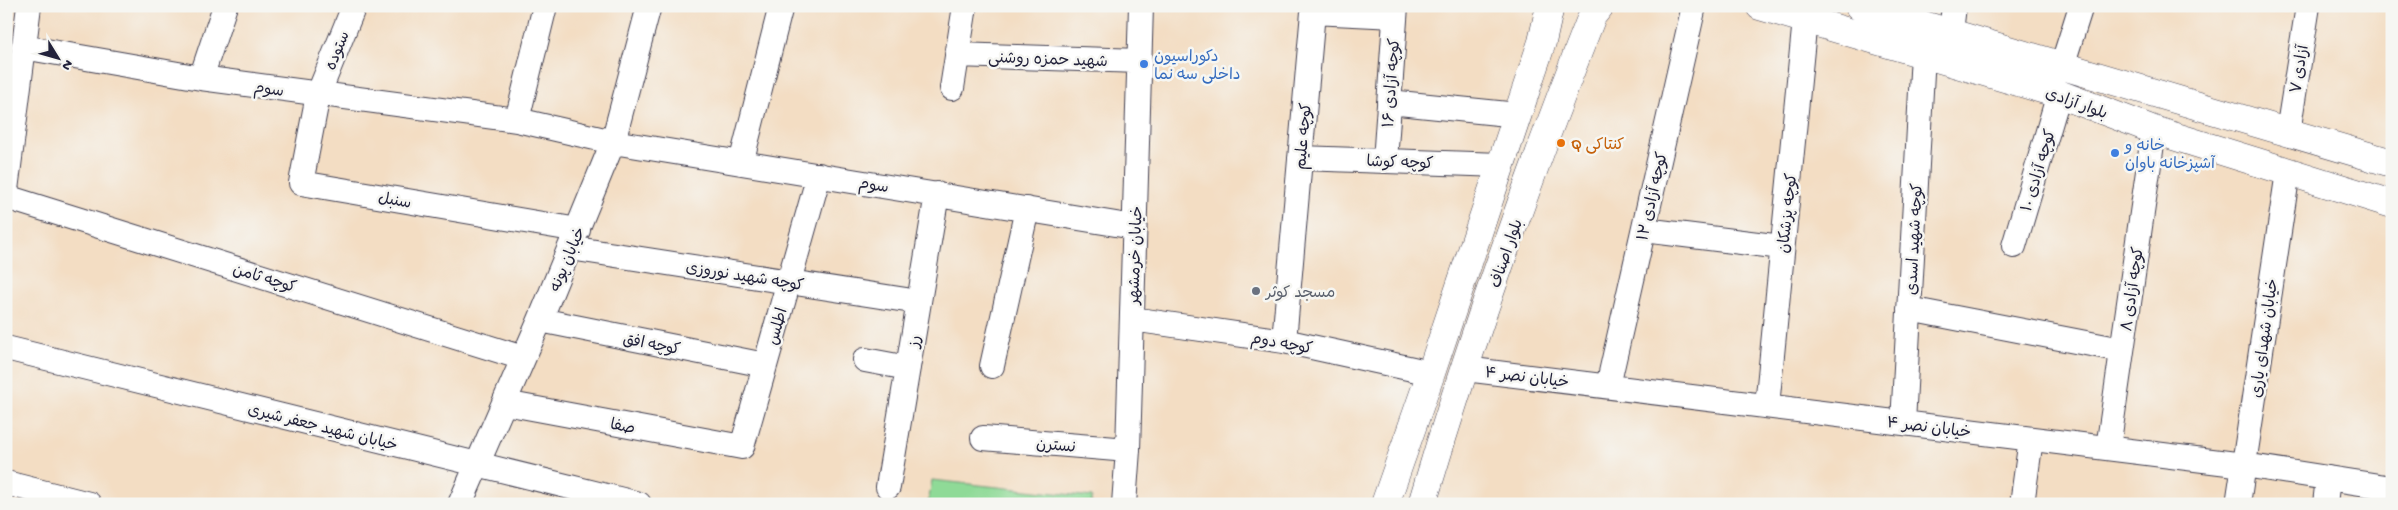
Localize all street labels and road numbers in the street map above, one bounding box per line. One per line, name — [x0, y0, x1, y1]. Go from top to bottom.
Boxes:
street label: ستوده — [323, 29, 356, 74]
street label: کوچه آزادی ۱۶ — [1380, 38, 1406, 129]
street label: آزادی ۷ — [2287, 43, 2315, 95]
street label: شهید حمزه روشنی — [988, 50, 1108, 73]
street label: سوم — [252, 80, 285, 103]
street label: بلوار آزادی — [2042, 84, 2110, 125]
street label: کوچه علیم — [1293, 102, 1318, 171]
street label: کوچه آزادی ۱۰ — [2018, 127, 2062, 214]
street label: کوچه آزادی ۱۲ — [1634, 150, 1674, 243]
street label: کوچه کوشا — [1366, 154, 1434, 175]
street label: کوچه پزشکان — [1776, 172, 1803, 254]
street label: سوم — [857, 176, 890, 199]
street label: کوچه شهید اسدی — [1904, 183, 1929, 296]
street label: سنبل — [376, 189, 413, 215]
street label: خیابان خرمشهر — [1126, 206, 1149, 307]
street label: بلوار اصناف — [1488, 217, 1529, 291]
street label: خیابان پونه — [547, 225, 591, 296]
street label: کوچه آزادی ۸ — [2118, 246, 2150, 333]
street label: کوچه شهید نوروزی — [684, 260, 805, 297]
street label: کوچه ثامن — [230, 262, 298, 299]
street label: خیابان شهدای یاری — [2249, 278, 2284, 399]
street label: اطلس — [765, 306, 794, 348]
street label: کوچه دوم — [1249, 331, 1314, 360]
street label: کوچه افق — [621, 332, 682, 361]
street label: رز — [906, 334, 927, 351]
street label: خیابان نصر ۴ — [1483, 365, 1570, 394]
street label: خیابان شهید جعفر شیری — [245, 402, 399, 457]
street label: خیابان نصر ۴ — [1885, 415, 1972, 444]
street label: صفا — [608, 417, 636, 440]
street label: نسترن — [1035, 436, 1076, 459]

